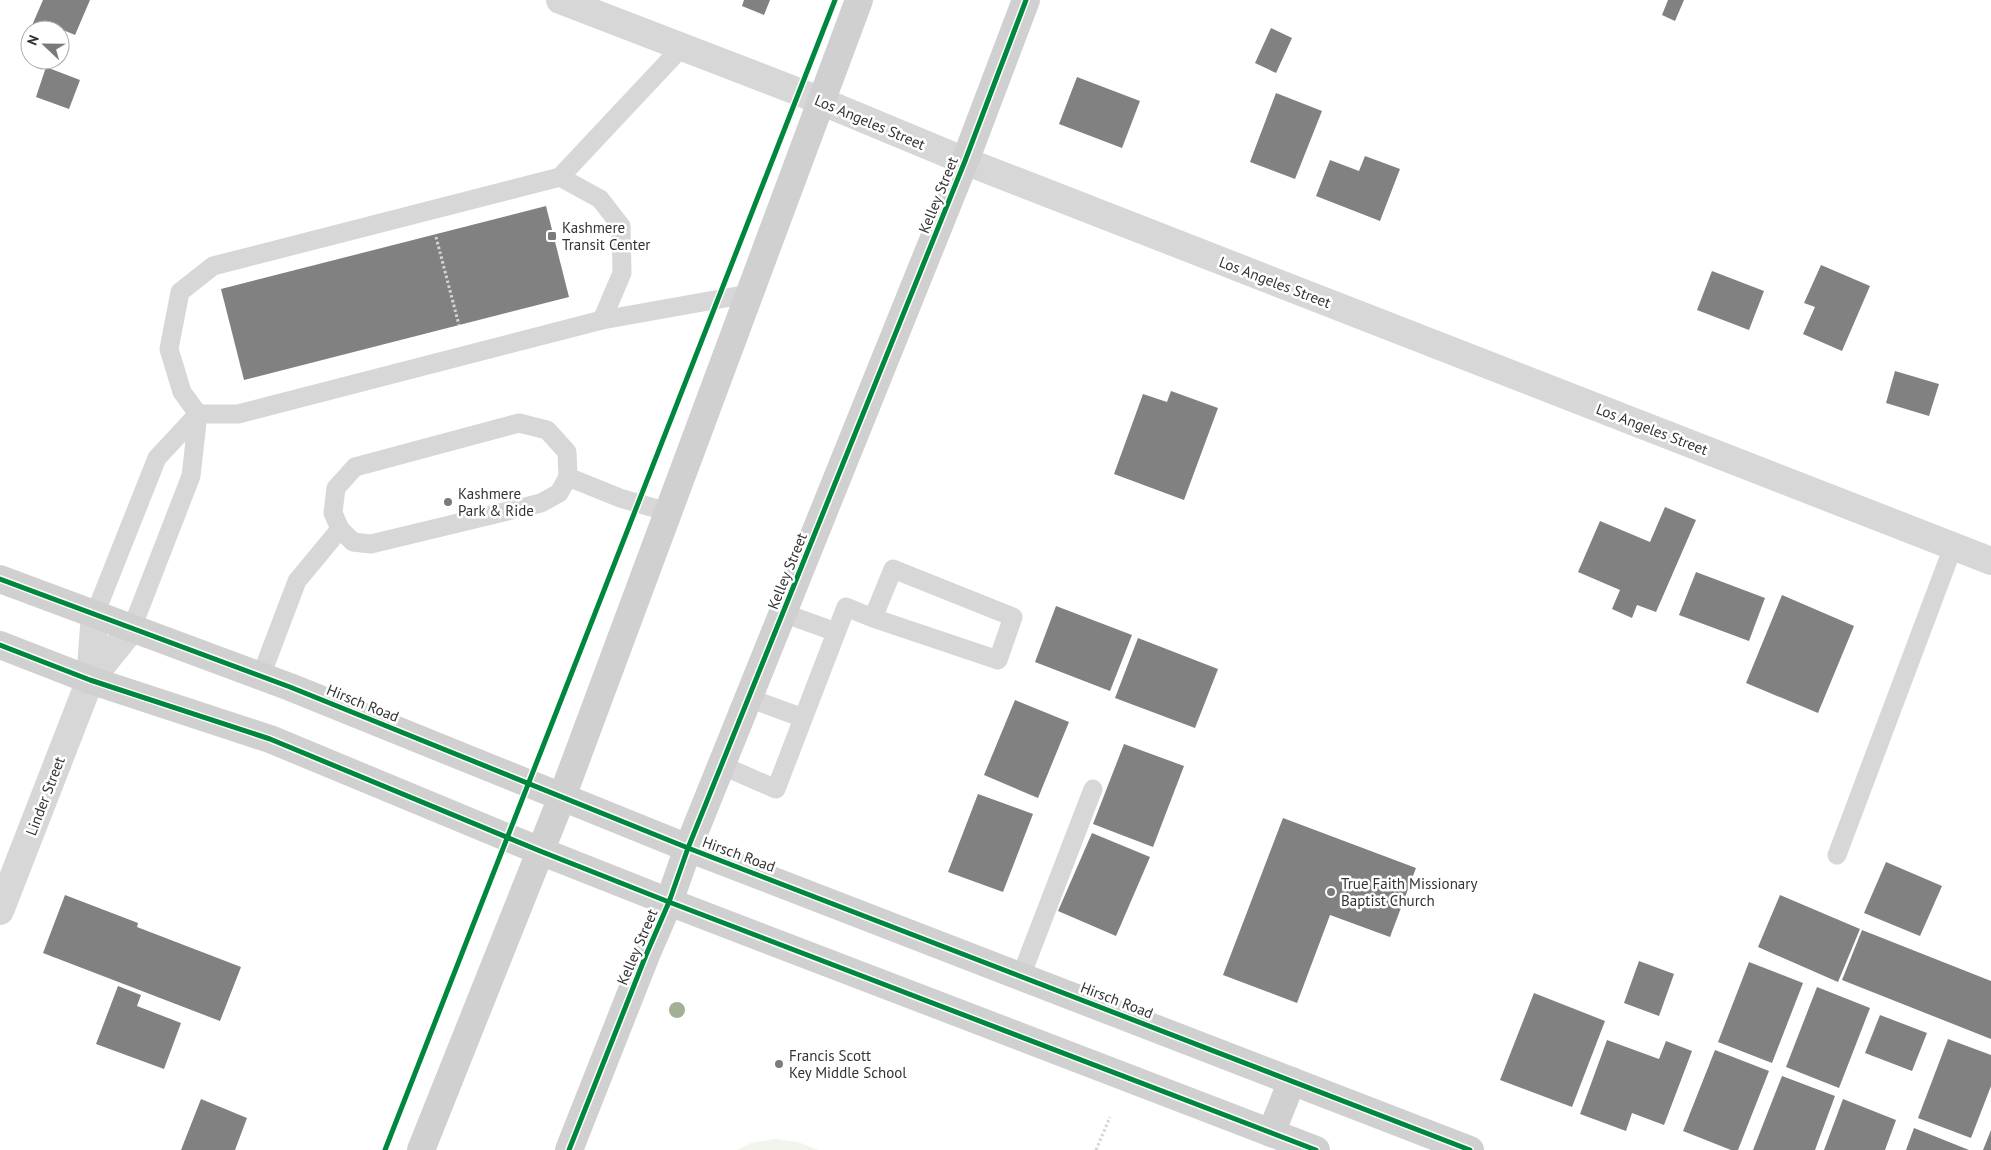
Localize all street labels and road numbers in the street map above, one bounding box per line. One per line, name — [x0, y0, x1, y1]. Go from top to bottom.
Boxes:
street label: Los Angeles Street — [812, 90, 928, 154]
street label: Kelley Street — [914, 154, 962, 236]
street label: Los Angeles Street — [1216, 252, 1334, 312]
street label: Los Angeles Street — [1593, 399, 1711, 459]
street label: Kelley Street — [763, 530, 811, 612]
street label: Hirsch Road — [324, 680, 402, 726]
street label: Linder Street — [21, 754, 69, 838]
street label: Hirsch Road — [700, 832, 778, 876]
street label: Kelley Street — [612, 906, 662, 988]
street label: Hirsch Road — [1078, 977, 1156, 1023]

